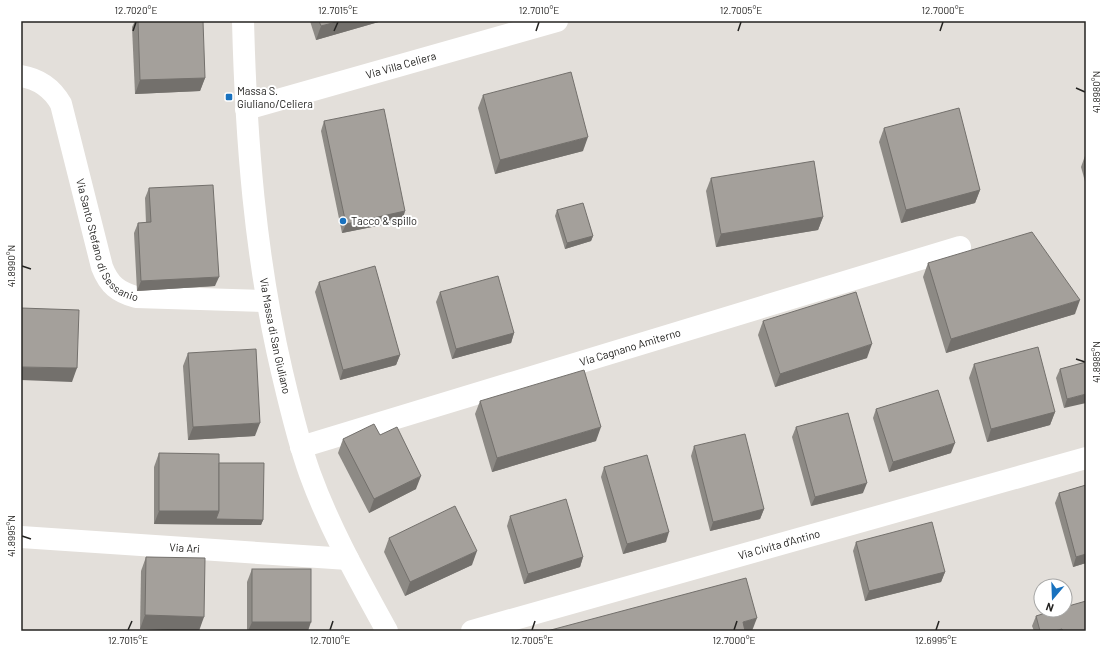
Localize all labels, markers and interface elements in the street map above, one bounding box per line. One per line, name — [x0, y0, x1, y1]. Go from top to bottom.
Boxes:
text: 12.7020°E — [115, 4, 157, 16]
text: 12.7015°E — [318, 4, 358, 16]
text: 12.7010°E — [519, 4, 559, 16]
text: 12.7005°E — [720, 4, 762, 16]
text: 12.7000°E — [921, 4, 965, 16]
street label: Via Villa Celiera — [364, 49, 438, 81]
text: 41.8980°N — [1090, 71, 1102, 113]
place label: Massa S. Giuliano/Celiera — [237, 84, 313, 110]
marker: Massa S. Giuliano/Celiera — [224, 92, 234, 102]
street label: Via Santo Stefano di Sessanio — [74, 177, 140, 303]
place label: Tacco & spillo — [351, 214, 417, 227]
marker: Tacco & spillo — [338, 216, 348, 226]
text: 41.8990°N — [5, 245, 17, 287]
street label: Via Massa di San Giuliano — [258, 277, 294, 395]
street label: Via Cagnano Amiterno — [578, 325, 682, 368]
text: 41.8985°N — [1090, 341, 1102, 383]
text: 41.8995°N — [5, 515, 17, 557]
street label: Via Civita d'Antino — [736, 526, 821, 562]
street label: Via Ari — [169, 540, 201, 555]
north arrow — [1033, 578, 1073, 618]
text: N — [1044, 601, 1055, 615]
text: 12.7015°E — [108, 634, 148, 646]
text: 12.7010°E — [310, 634, 350, 646]
text: 12.7005°E — [511, 634, 553, 646]
text: 12.7000°E — [712, 634, 756, 646]
text: 12.6995°E — [915, 634, 957, 646]

